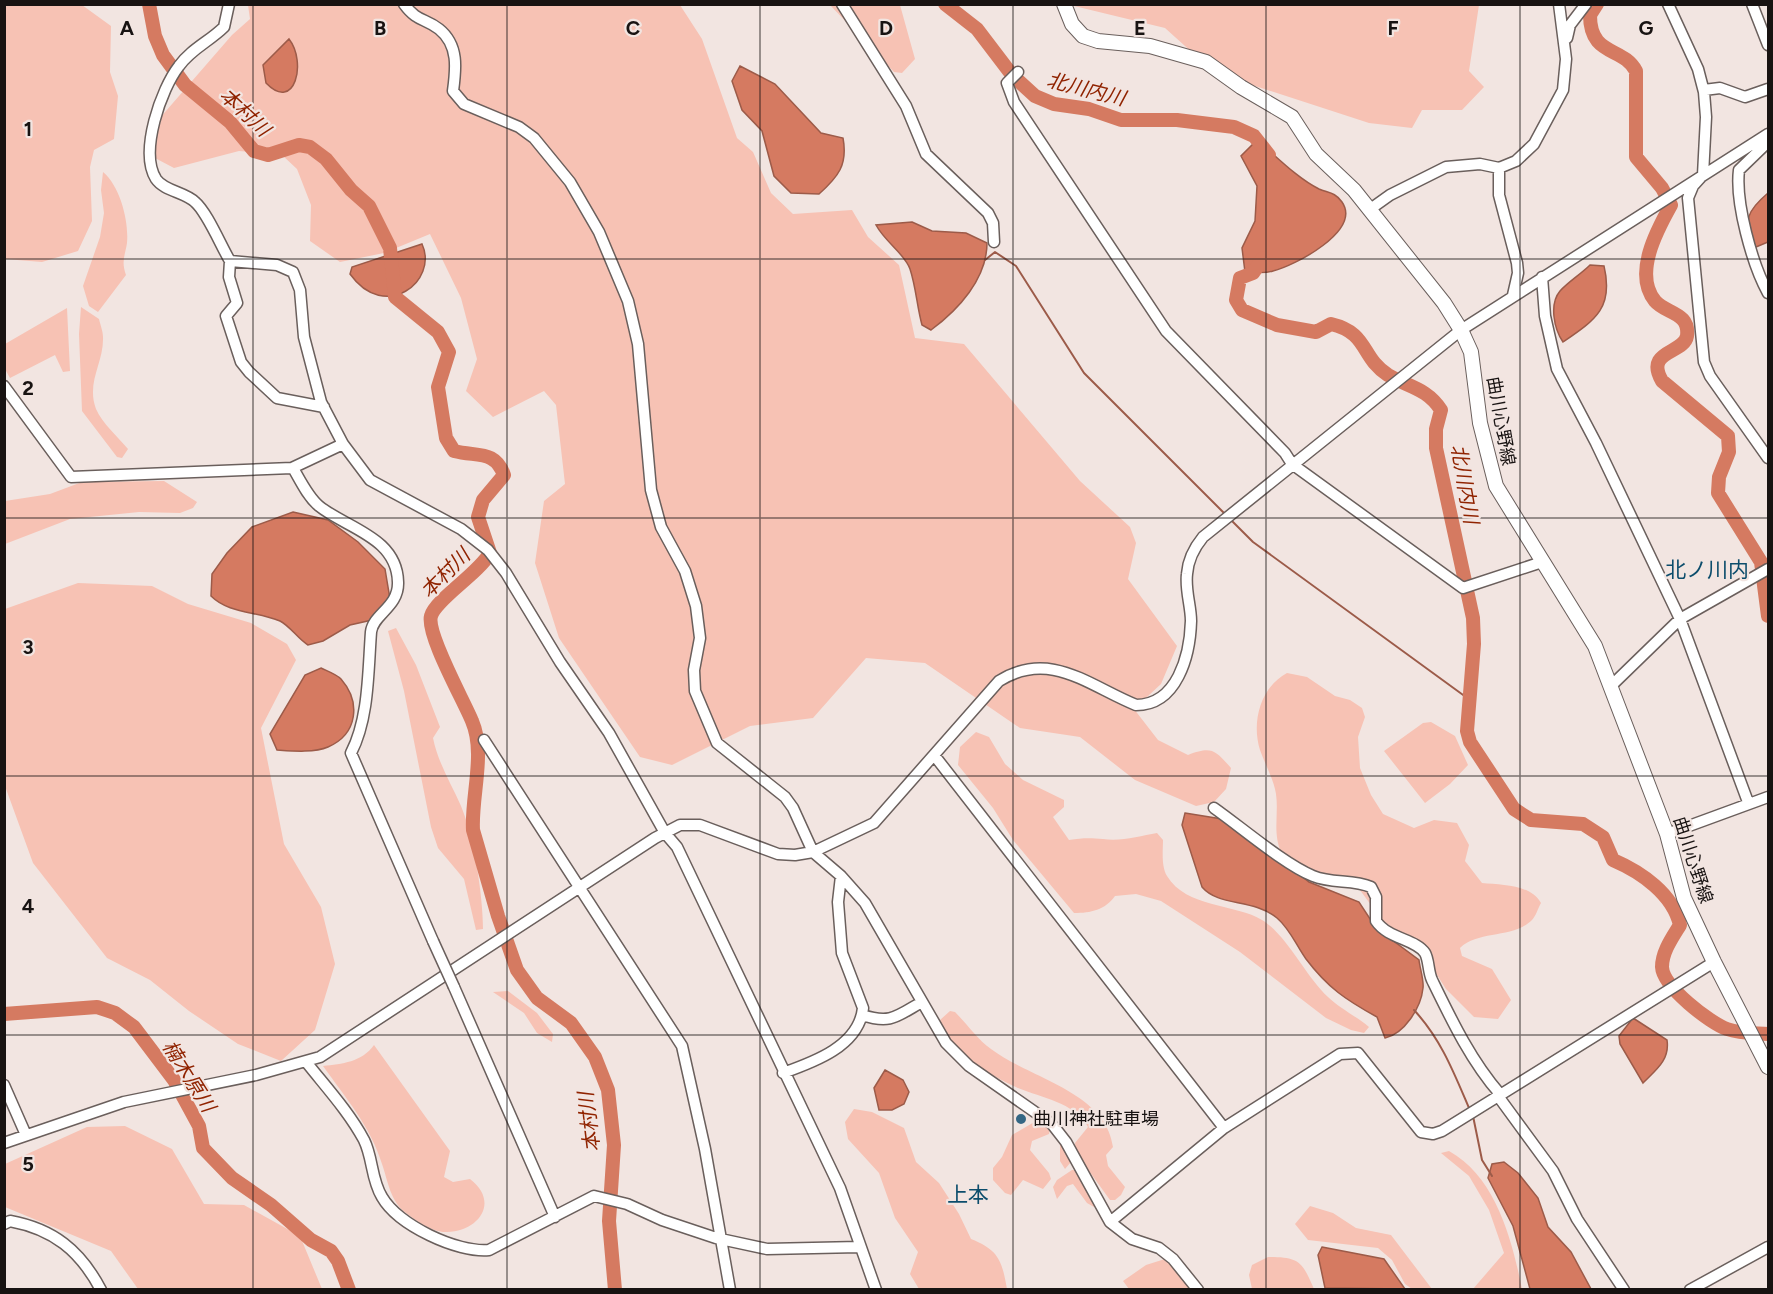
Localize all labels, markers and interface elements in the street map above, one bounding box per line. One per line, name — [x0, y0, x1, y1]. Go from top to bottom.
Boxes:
text: A — [120, 16, 135, 40]
text: B — [374, 16, 386, 40]
text: C — [626, 16, 640, 40]
text: D — [879, 16, 893, 40]
text: E — [1134, 16, 1146, 40]
text: F — [1387, 16, 1399, 40]
text: G — [1639, 16, 1654, 40]
water label: 北川内川 — [1044, 68, 1130, 111]
water label: 本村川 — [215, 83, 277, 143]
text: 1 — [24, 117, 32, 141]
street label: 曲川心野線 — [1482, 375, 1520, 467]
text: 2 — [22, 376, 34, 400]
water label: 北川内川 — [1446, 443, 1484, 527]
water label: 本村川 — [415, 542, 476, 603]
district label: 北ノ川内 — [1665, 557, 1749, 582]
text: 3 — [22, 635, 34, 659]
street label: 曲川心野線 — [1669, 814, 1717, 906]
text: 4 — [22, 894, 35, 918]
water label: 楠木原川 — [158, 1036, 221, 1118]
water label: 本村川 — [573, 1089, 605, 1153]
place label: 曲川神社駐車場 — [1033, 1108, 1159, 1130]
marker: 曲川神社駐車場 — [1014, 1112, 1028, 1126]
text: 5 — [22, 1152, 34, 1176]
district label: 上本 — [947, 1182, 989, 1207]

